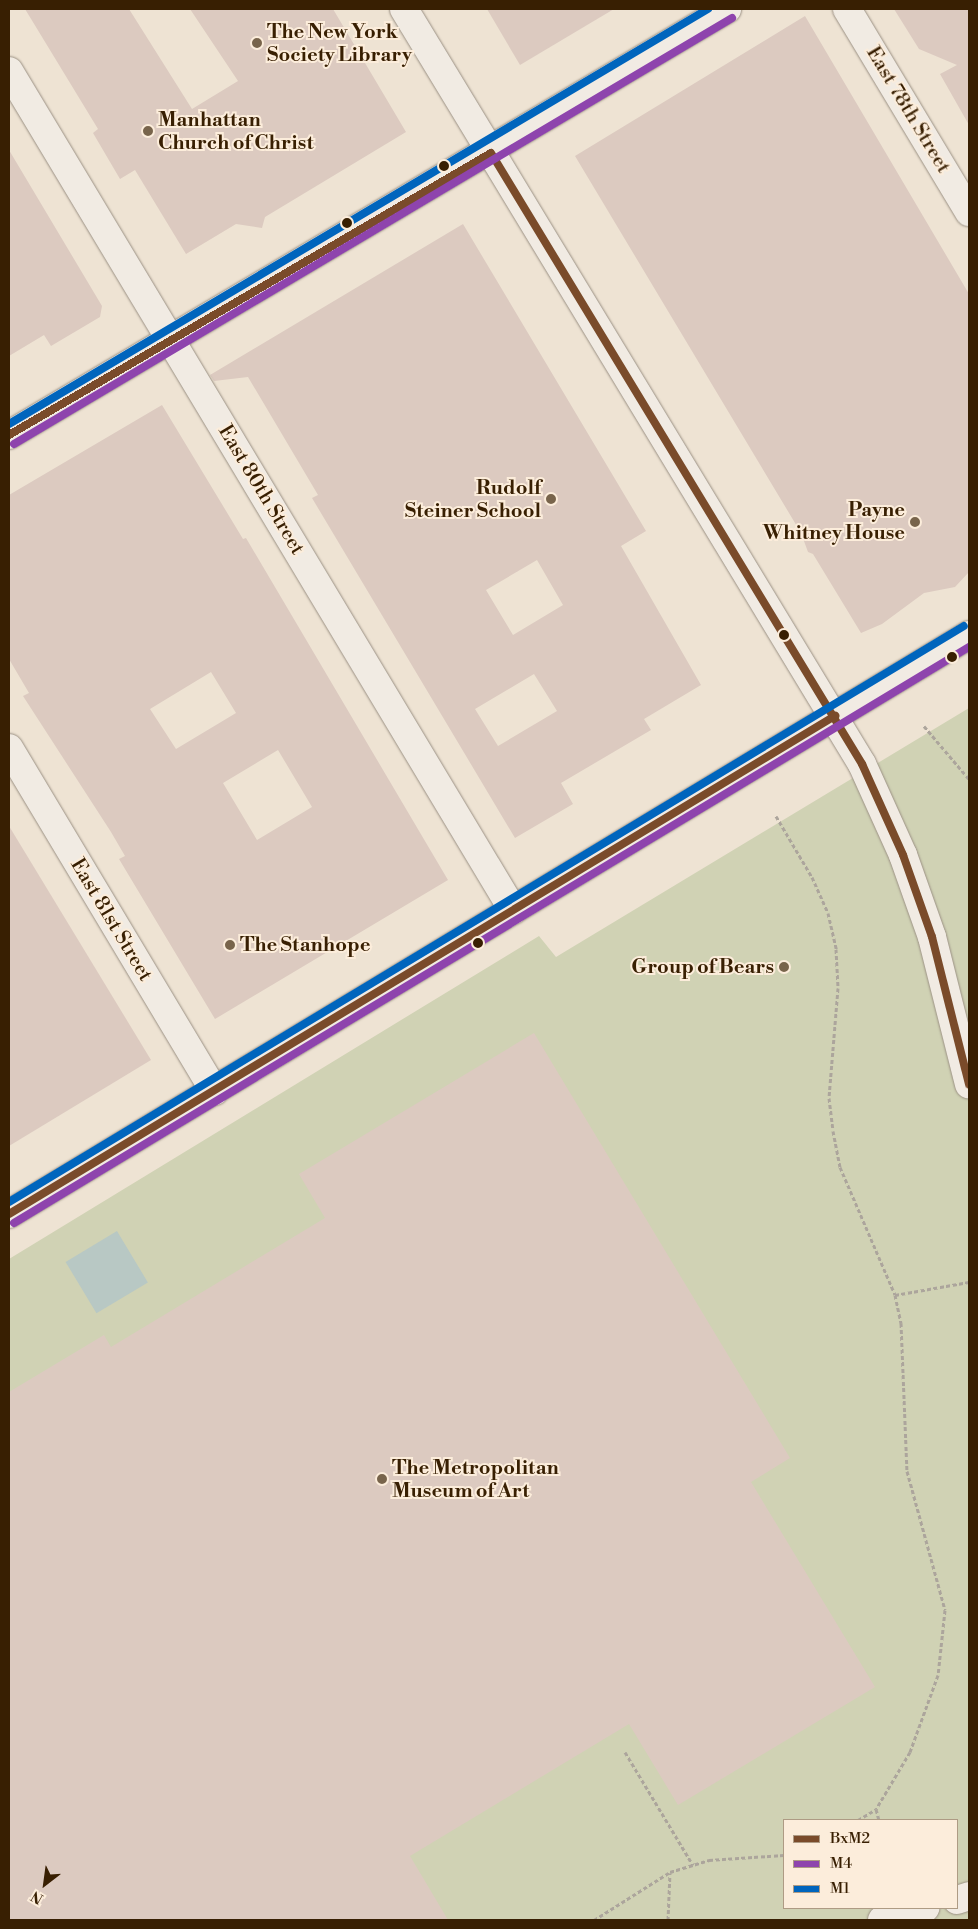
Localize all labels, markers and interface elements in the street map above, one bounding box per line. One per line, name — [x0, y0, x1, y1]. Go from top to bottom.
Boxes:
place label: The New York Society Library — [267, 20, 412, 67]
marker: The New York Society Library — [251, 37, 263, 49]
street label: East 78th Street — [861, 42, 955, 178]
place label: Manhattan Church of Christ — [158, 108, 314, 155]
marker: Manhattan Church of Christ — [142, 125, 154, 137]
unlabelled marker — [439, 161, 449, 171]
unlabelled marker — [342, 218, 352, 228]
street label: East 80th Street — [213, 421, 309, 559]
place label: Rudolf Steiner School — [405, 476, 541, 523]
marker: Rudolf Steiner School — [545, 493, 557, 505]
place label: Payne Whitney House — [763, 499, 905, 546]
marker: Payne Whitney House — [909, 516, 921, 528]
unlabelled marker — [779, 630, 789, 640]
unlabelled marker — [947, 652, 957, 662]
street label: East 81st Street — [65, 854, 157, 986]
place label: The Stanhope — [240, 933, 370, 957]
unlabelled marker — [473, 938, 483, 948]
marker: The Stanhope — [224, 939, 236, 951]
place label: Group of Bears — [631, 955, 774, 979]
marker: Group of Bears — [778, 961, 790, 973]
place label: The Metropolitan Museum of Art — [392, 1456, 559, 1503]
marker: The Metropolitan Museum of Art — [376, 1473, 388, 1485]
legend — [783, 1819, 958, 1909]
text: BxM2 — [830, 1829, 870, 1848]
text: M4 — [830, 1854, 852, 1873]
north arrow — [20, 1859, 70, 1909]
text: M1 — [830, 1879, 850, 1898]
text: N — [28, 1886, 47, 1908]

